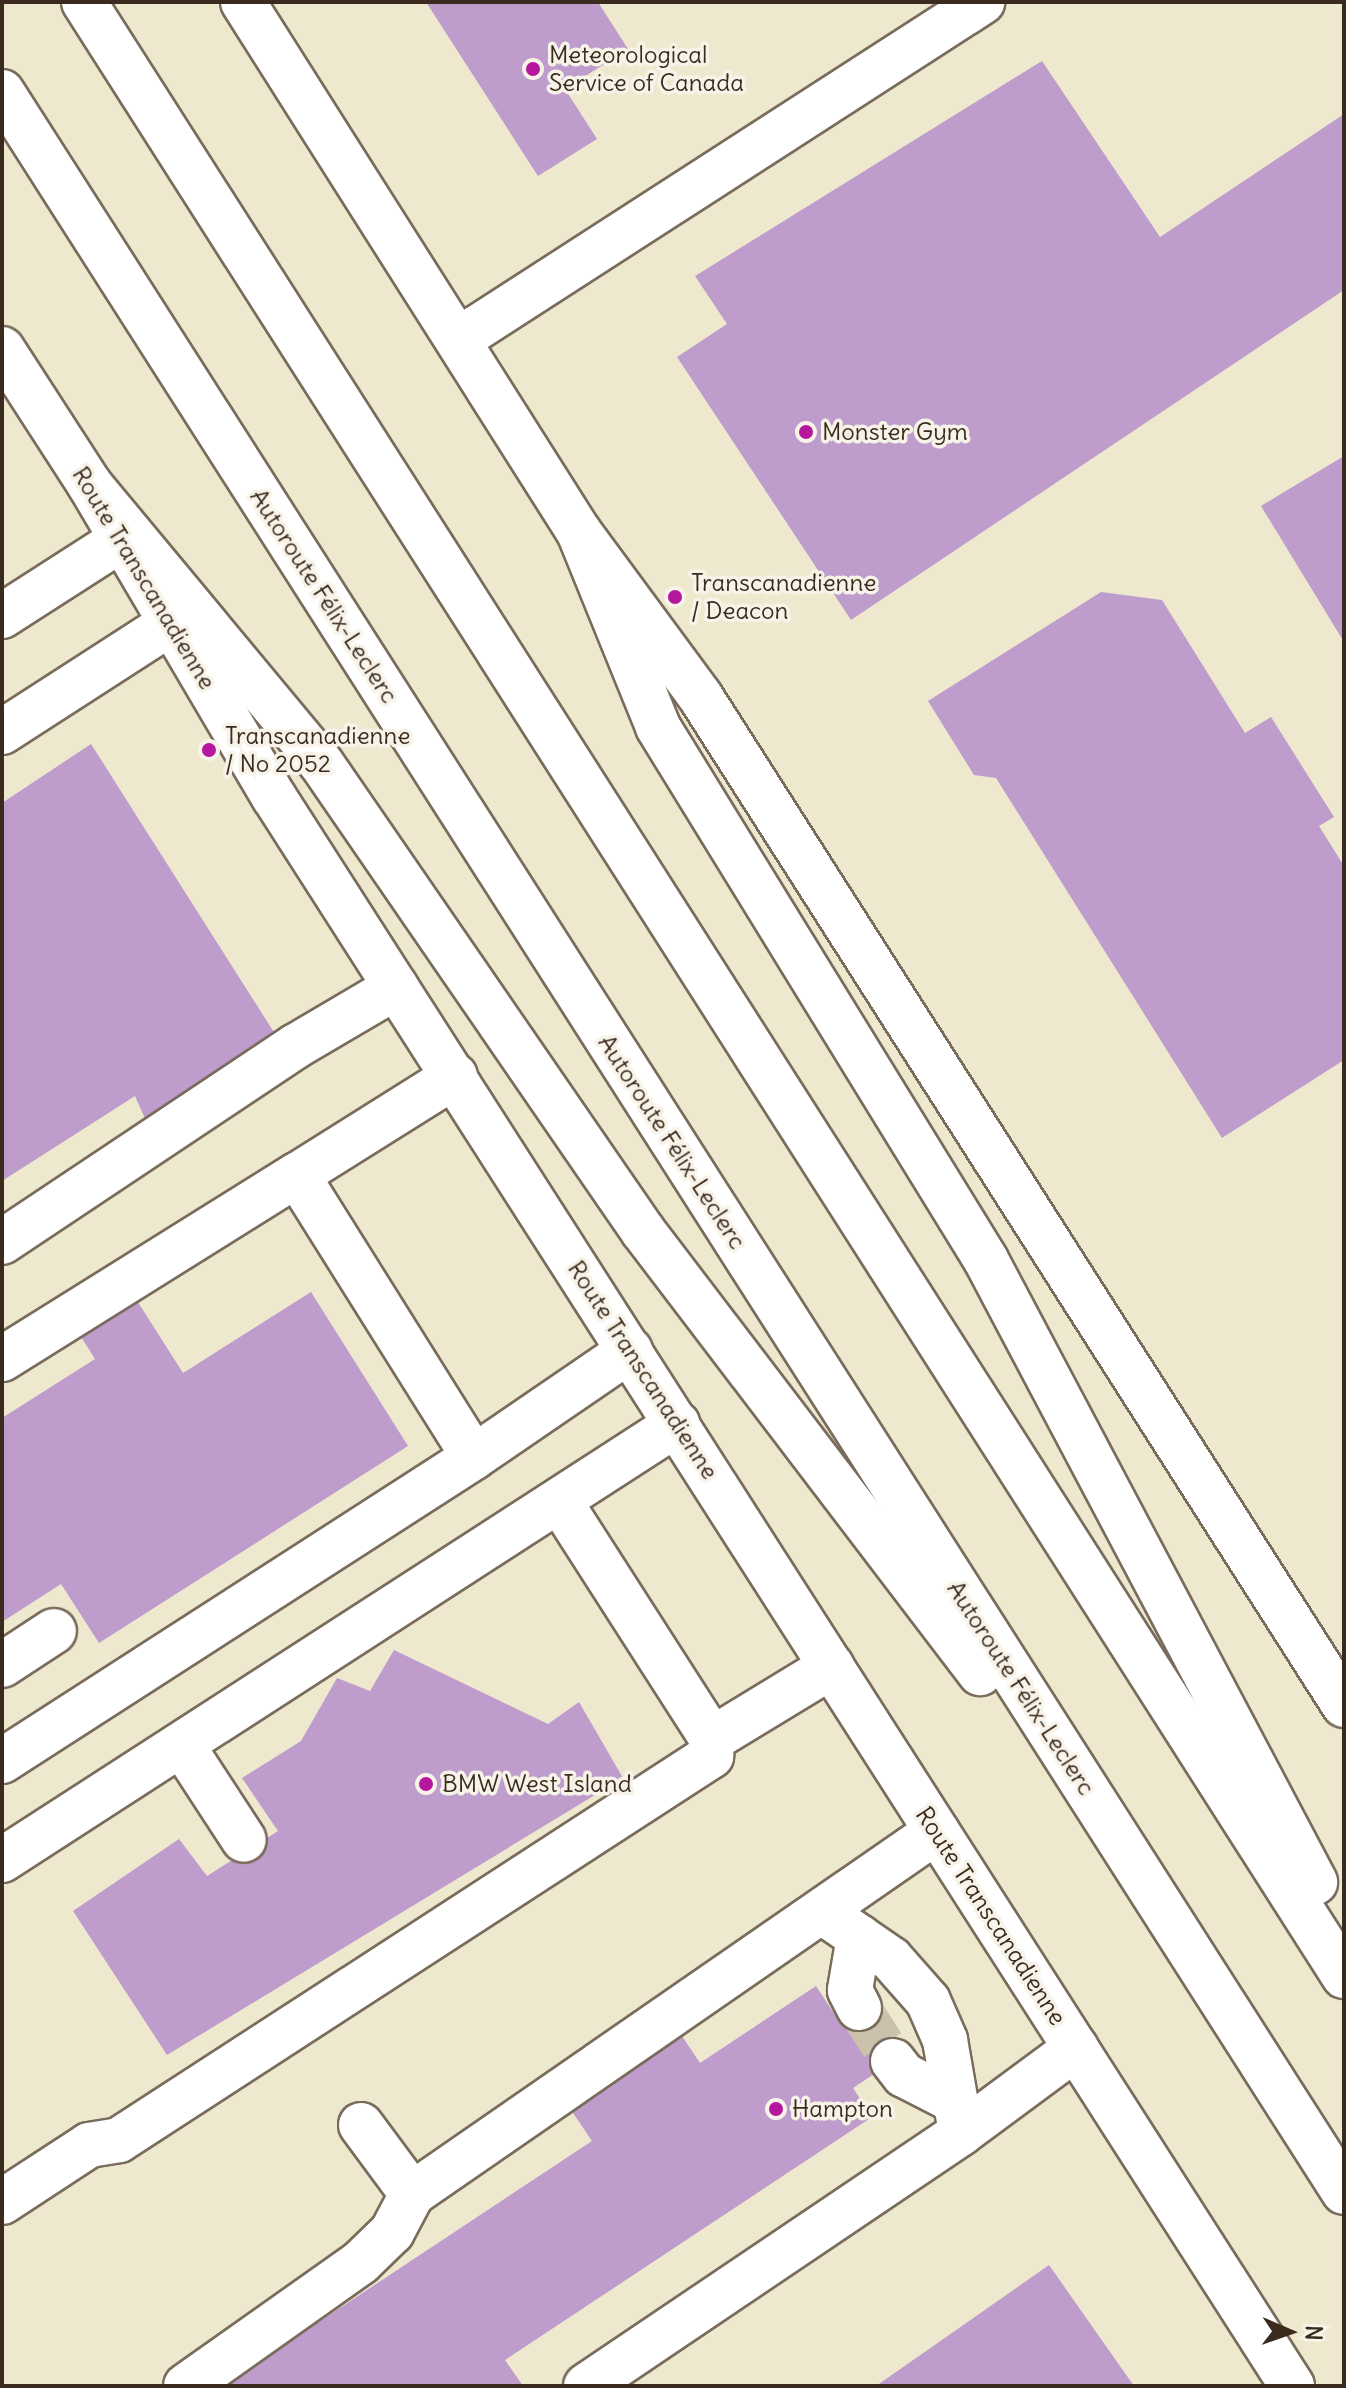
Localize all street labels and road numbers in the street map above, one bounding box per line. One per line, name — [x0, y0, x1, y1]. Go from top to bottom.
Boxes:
street label: Route Transcanadienne — [66, 462, 222, 694]
street label: Autoroute Félix-Leclerc — [244, 484, 404, 708]
street label: Autoroute Félix-Leclerc — [592, 1030, 752, 1254]
street label: Route Transcanadienne — [562, 1255, 724, 1485]
street label: Autoroute Félix-Leclerc — [941, 1576, 1101, 1800]
street label: Route Transcanadienne — [910, 1801, 1072, 2031]

